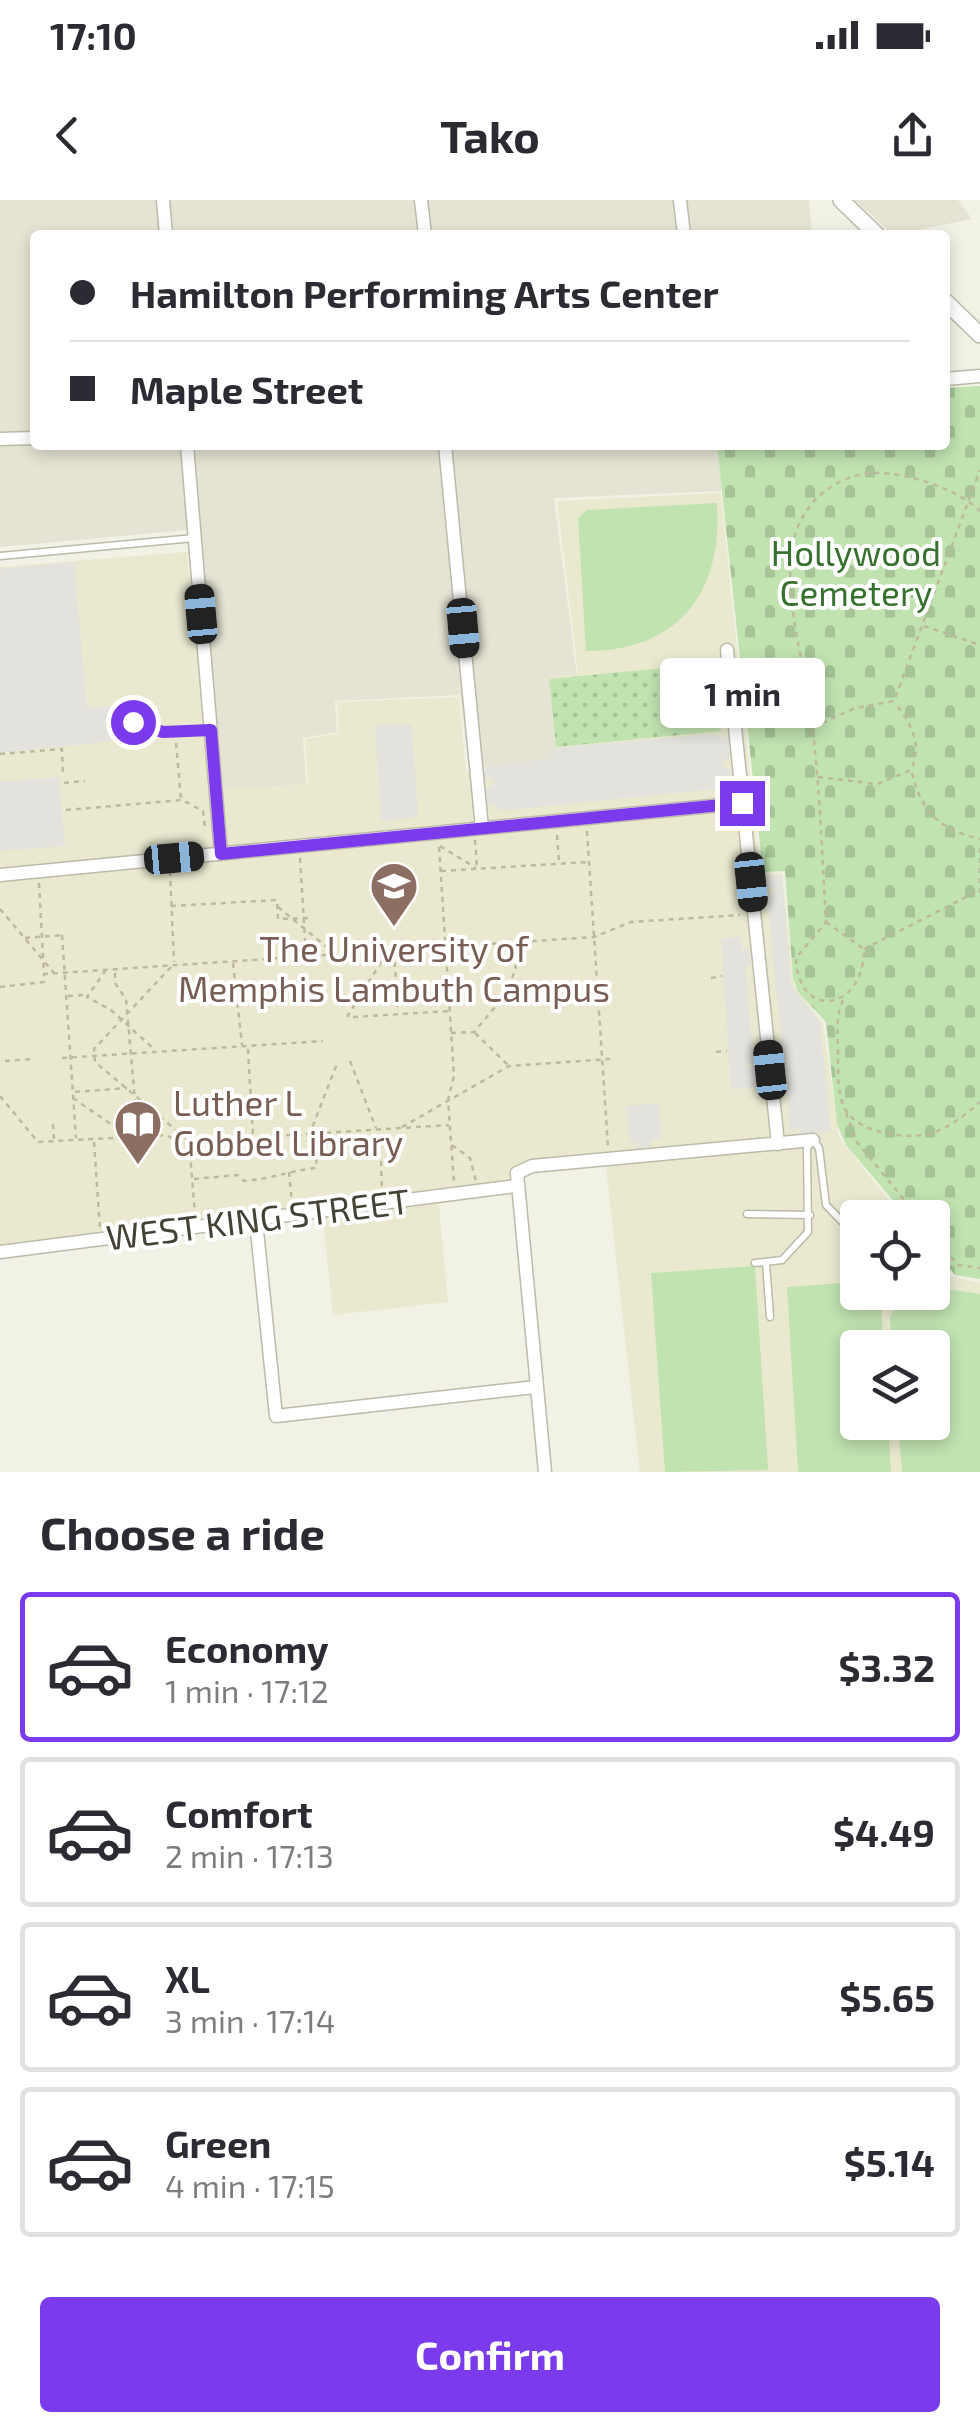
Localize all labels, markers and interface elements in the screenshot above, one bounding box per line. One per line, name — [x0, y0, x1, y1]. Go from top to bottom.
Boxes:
text: 17:10 — [50, 12, 137, 58]
icon: back — [40, 108, 95, 163]
text: Tako — [440, 108, 540, 162]
icon: share — [885, 108, 940, 163]
text: Hamilton Performing Arts Center — [130, 270, 719, 316]
text: Maple Street — [130, 366, 363, 412]
park label: Hollywood Cemetery — [771, 531, 941, 613]
car — [183, 583, 219, 645]
car — [445, 597, 481, 659]
callout: 1 min — [660, 658, 824, 728]
text: 1 min — [704, 674, 781, 712]
route start — [111, 700, 156, 745]
route end — [720, 781, 765, 826]
car — [143, 840, 205, 876]
car — [733, 851, 769, 913]
school or university icon: The University of Memphis Lambuth Campus — [368, 860, 420, 928]
place label: The University of Memphis Lambuth Campus — [178, 927, 610, 1009]
car — [752, 1039, 788, 1101]
place label: Luther L Gobbel Library — [173, 1081, 403, 1163]
library icon: Luther L Gobbel Library — [112, 1098, 164, 1166]
street label: WEST KING STREET — [104, 1179, 412, 1257]
map controls — [840, 1200, 950, 1440]
button: locate — [840, 1200, 950, 1310]
button: layers — [840, 1330, 950, 1440]
text: Choose a ride — [40, 1505, 325, 1559]
icon: car — [45, 1622, 135, 1712]
text: Economy — [165, 1625, 329, 1671]
text: $3.32 — [839, 1644, 935, 1690]
text: 1 min · 17:12 — [165, 1671, 329, 1709]
icon: car — [45, 1787, 135, 1877]
text: Comfort — [165, 1790, 313, 1836]
text: $4.49 — [833, 1809, 935, 1855]
text: 2 min · 17:13 — [165, 1836, 334, 1874]
icon: car — [45, 1952, 135, 2042]
text: XL — [165, 1955, 210, 2001]
text: $5.65 — [839, 1974, 935, 2020]
text: 3 min · 17:14 — [165, 2001, 335, 2039]
icon: car — [45, 2117, 135, 2207]
text: Green — [165, 2120, 271, 2166]
text: $5.14 — [844, 2139, 935, 2185]
text: 4 min · 17:15 — [165, 2166, 335, 2204]
button: Confirm — [40, 2297, 940, 2412]

